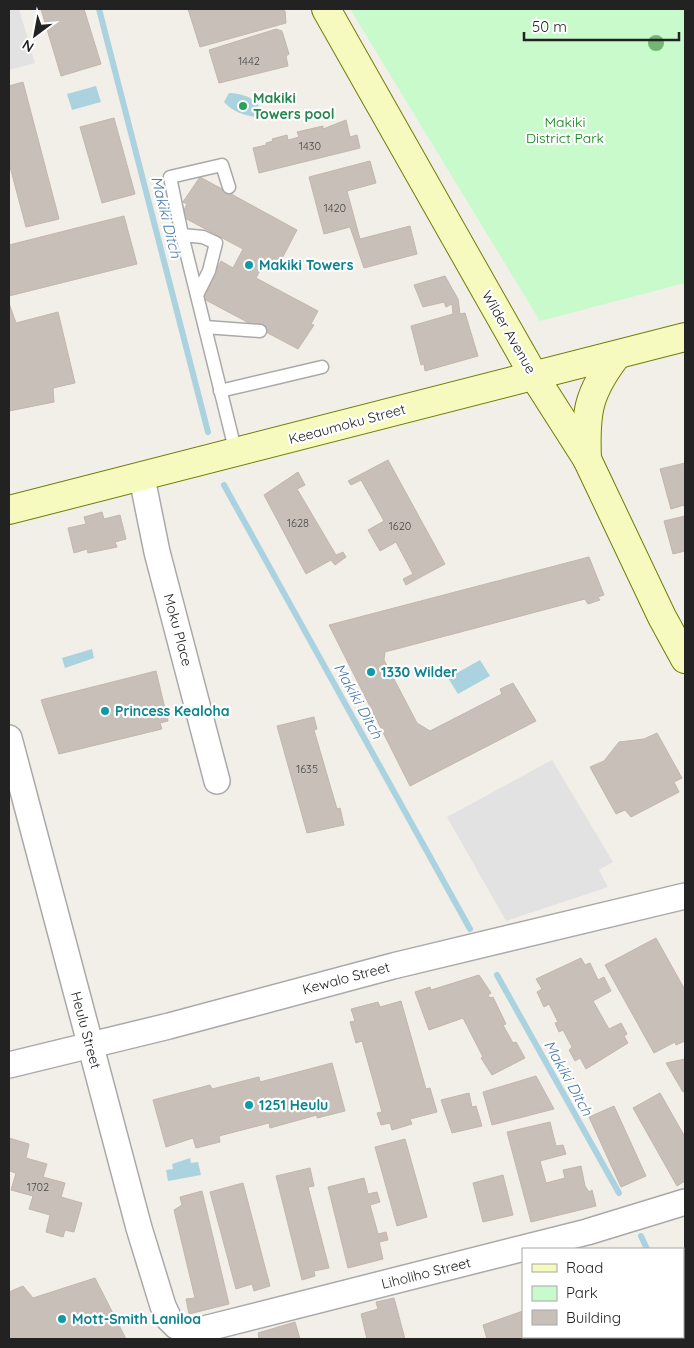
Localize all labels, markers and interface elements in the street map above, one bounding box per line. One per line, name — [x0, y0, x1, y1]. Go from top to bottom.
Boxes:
north arrow — [10, 10, 60, 60]
scale bar — [524, 10, 679, 42]
text: 50 m — [532, 17, 567, 36]
text: N — [19, 36, 37, 56]
house number: 1442 — [238, 54, 260, 68]
place label: Makiki Towers pool — [253, 89, 335, 123]
marker: Makiki Towers pool — [237, 100, 249, 112]
park label: Makiki District Park — [526, 113, 604, 147]
house number: 1430 — [299, 139, 321, 153]
water label: Makiki Ditch — [147, 174, 186, 260]
house number: 1420 — [324, 201, 346, 215]
place label: Makiki Towers — [259, 256, 354, 274]
marker: Makiki Towers — [243, 259, 255, 271]
street label: Wilder Avenue — [478, 287, 540, 377]
street label: Keeaumoku Street — [287, 400, 408, 448]
house number: 1628 — [287, 516, 309, 530]
house number: 1620 — [389, 519, 411, 533]
street label: Moku Place — [160, 592, 196, 668]
water label: Makiki Ditch — [330, 660, 387, 742]
place label: 1330 Wilder — [381, 663, 457, 681]
marker: 1330 Wilder — [365, 666, 377, 678]
place label: Princess Kealoha — [115, 702, 229, 720]
marker: Princess Kealoha — [99, 705, 111, 717]
house number: 1635 — [296, 762, 318, 776]
street label: Kewalo Street — [300, 958, 392, 998]
street label: Heulu Street — [67, 989, 105, 1071]
water label: Makiki Ditch — [540, 1037, 597, 1119]
place label: 1251 Heulu — [259, 1096, 328, 1114]
marker: 1251 Heulu — [243, 1099, 255, 1111]
house number: 1702 — [27, 1180, 49, 1194]
legend — [522, 1248, 684, 1338]
street label: Liholiho Street — [379, 1253, 473, 1293]
text: Road — [566, 1258, 603, 1277]
text: Park — [566, 1283, 598, 1302]
text: Building — [566, 1308, 621, 1327]
place label: Mott-Smith Laniloa — [72, 1310, 201, 1328]
marker: Mott-Smith Laniloa — [56, 1313, 68, 1325]

